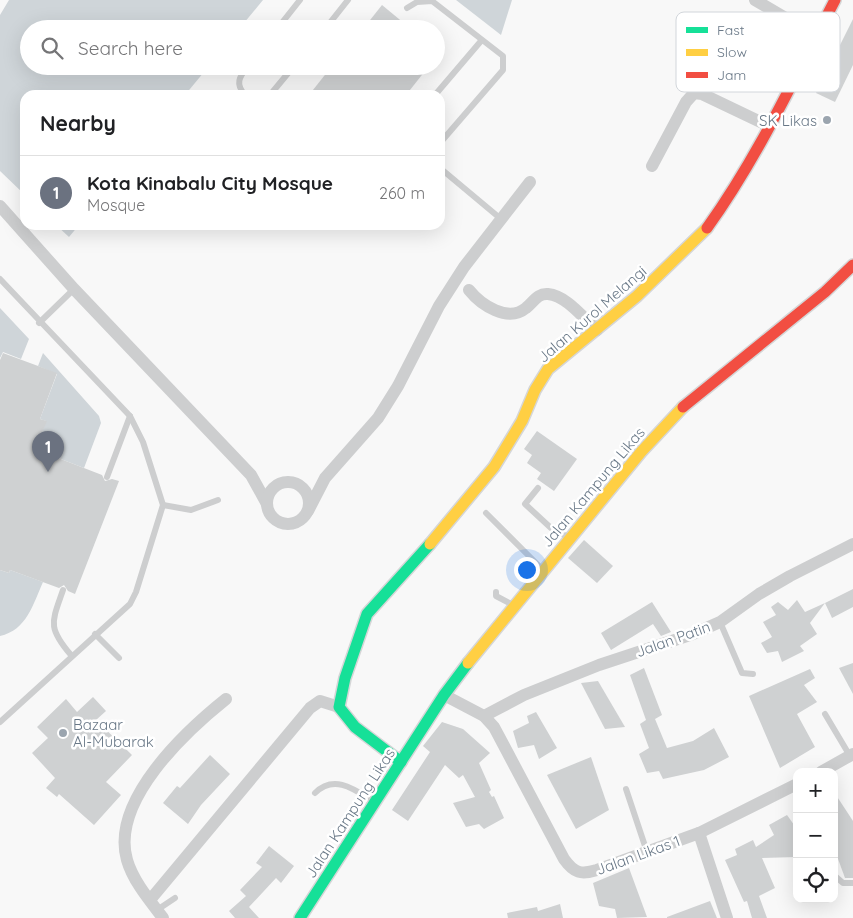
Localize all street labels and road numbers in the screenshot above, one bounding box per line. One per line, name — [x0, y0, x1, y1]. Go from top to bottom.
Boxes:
street label: Jalan Kurol Melangi — [534, 262, 650, 366]
street label: Jalan Kampung Likas — [537, 423, 649, 551]
street label: Jalan Patin — [633, 617, 713, 661]
street label: Jalan Kampung Likas — [301, 745, 399, 881]
street label: Jalan Likas 1 — [593, 831, 683, 879]

